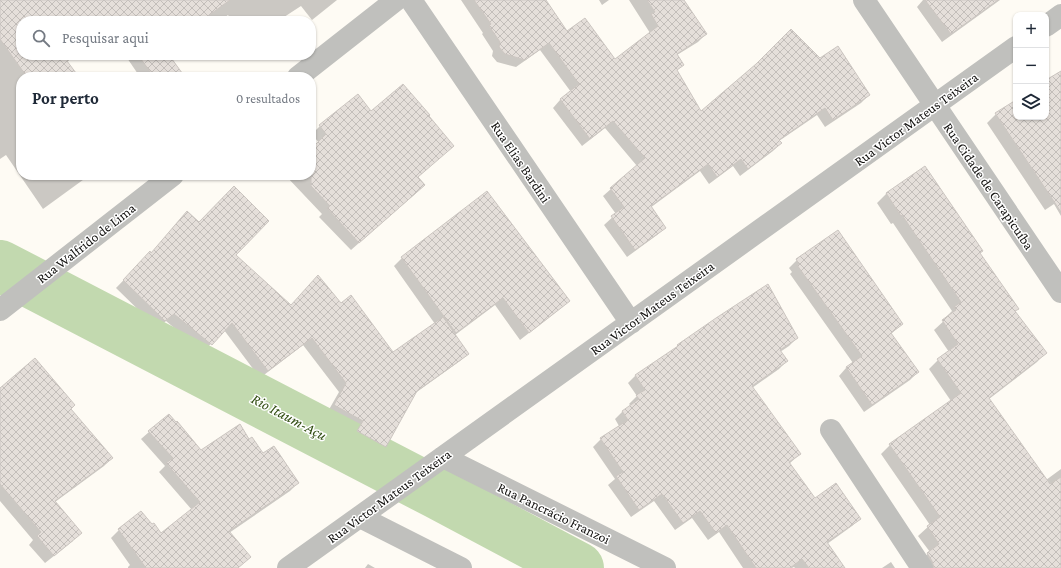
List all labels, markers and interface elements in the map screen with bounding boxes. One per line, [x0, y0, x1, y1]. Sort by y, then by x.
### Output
map controls [1013, 12, 1049, 120]
button: + [1013, 12, 1049, 48]
search box [16, 16, 316, 60]
icon: search [30, 27, 52, 49]
text: Pesquisar aqui [62, 30, 149, 46]
button: − [1013, 48, 1049, 84]
street label: Rua Victor Mateus Teixeira [851, 68, 981, 169]
button: layers [1013, 84, 1049, 120]
text: Por perto [32, 89, 99, 108]
text: 0 resultados [236, 91, 300, 106]
street label: Rua Elias Bardini [488, 118, 554, 206]
street label: Rua Cidade de Carapicuíba [941, 120, 1038, 253]
street label: Rua Walfrido de Lima [33, 199, 139, 286]
street label: Rua Victor Mateus Teixeira [587, 257, 717, 358]
water label: Rio Itaum-Açu [248, 391, 330, 445]
street label: Rua Victor Mateus Teixeira [324, 445, 454, 546]
street label: Rua Pancrácio Franzoi [495, 479, 613, 547]

